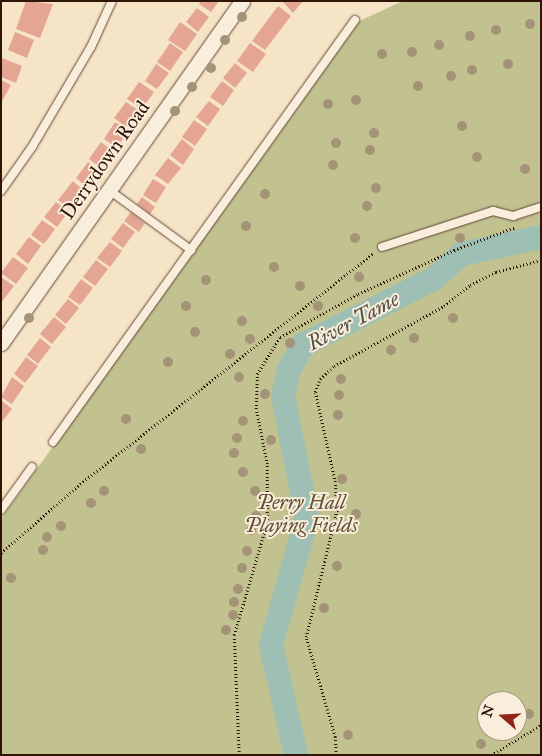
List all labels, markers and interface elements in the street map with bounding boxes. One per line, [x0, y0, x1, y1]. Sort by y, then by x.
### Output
street label: Derrydown Road [55, 96, 155, 224]
water label: River Tame [303, 286, 403, 356]
park label: Perry Hall Playing Fields [245, 491, 357, 538]
north arrow [477, 691, 527, 741]
text: N [478, 703, 498, 720]

